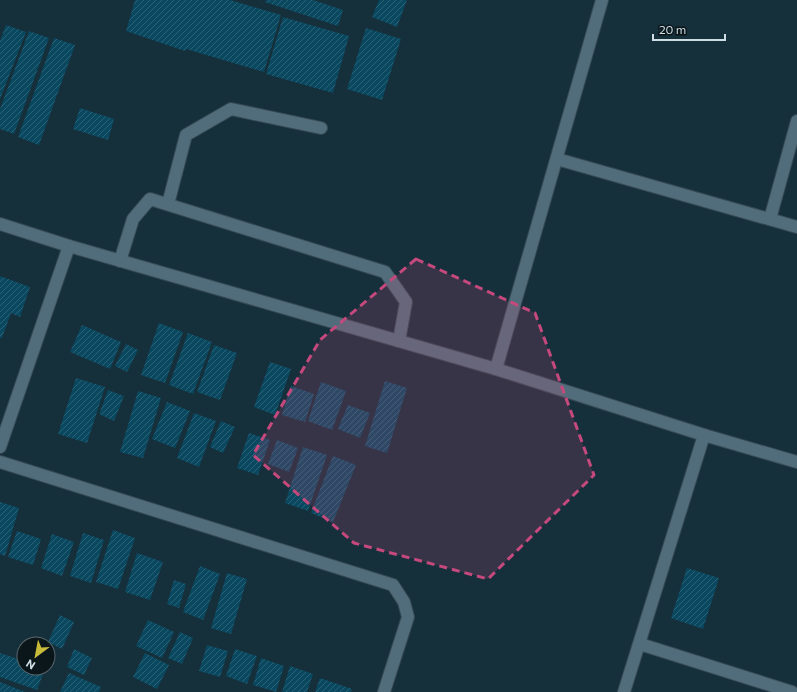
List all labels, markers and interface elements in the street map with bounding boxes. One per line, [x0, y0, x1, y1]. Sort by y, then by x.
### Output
scale bar [653, 16, 725, 42]
text: 20 m [659, 22, 686, 36]
north arrow [16, 636, 56, 676]
text: N [23, 657, 37, 673]

